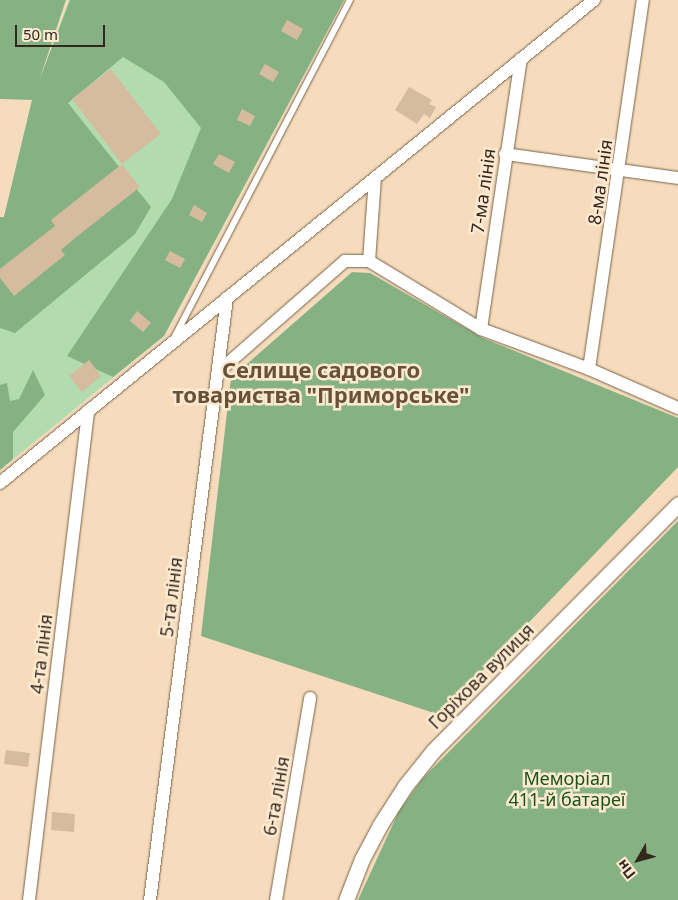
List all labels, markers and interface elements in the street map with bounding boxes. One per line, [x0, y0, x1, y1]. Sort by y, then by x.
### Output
scale bar [18, 15, 108, 47]
text: 50 m [23, 24, 58, 44]
street label: 8-ма лінія [583, 138, 617, 226]
street label: 7-ма лінія [466, 147, 500, 235]
district label: Селище садового товариства "Приморське" [172, 356, 470, 408]
street label: 5-та лінія [155, 556, 187, 638]
street label: 4-та лінія [25, 613, 57, 695]
street label: Горіхова вулиця [424, 619, 538, 733]
street label: 6-та лінія [258, 755, 294, 837]
park label: Меморіал 411-й батареї [509, 768, 625, 811]
north arrow [613, 835, 663, 885]
text: Пн [612, 856, 639, 883]

